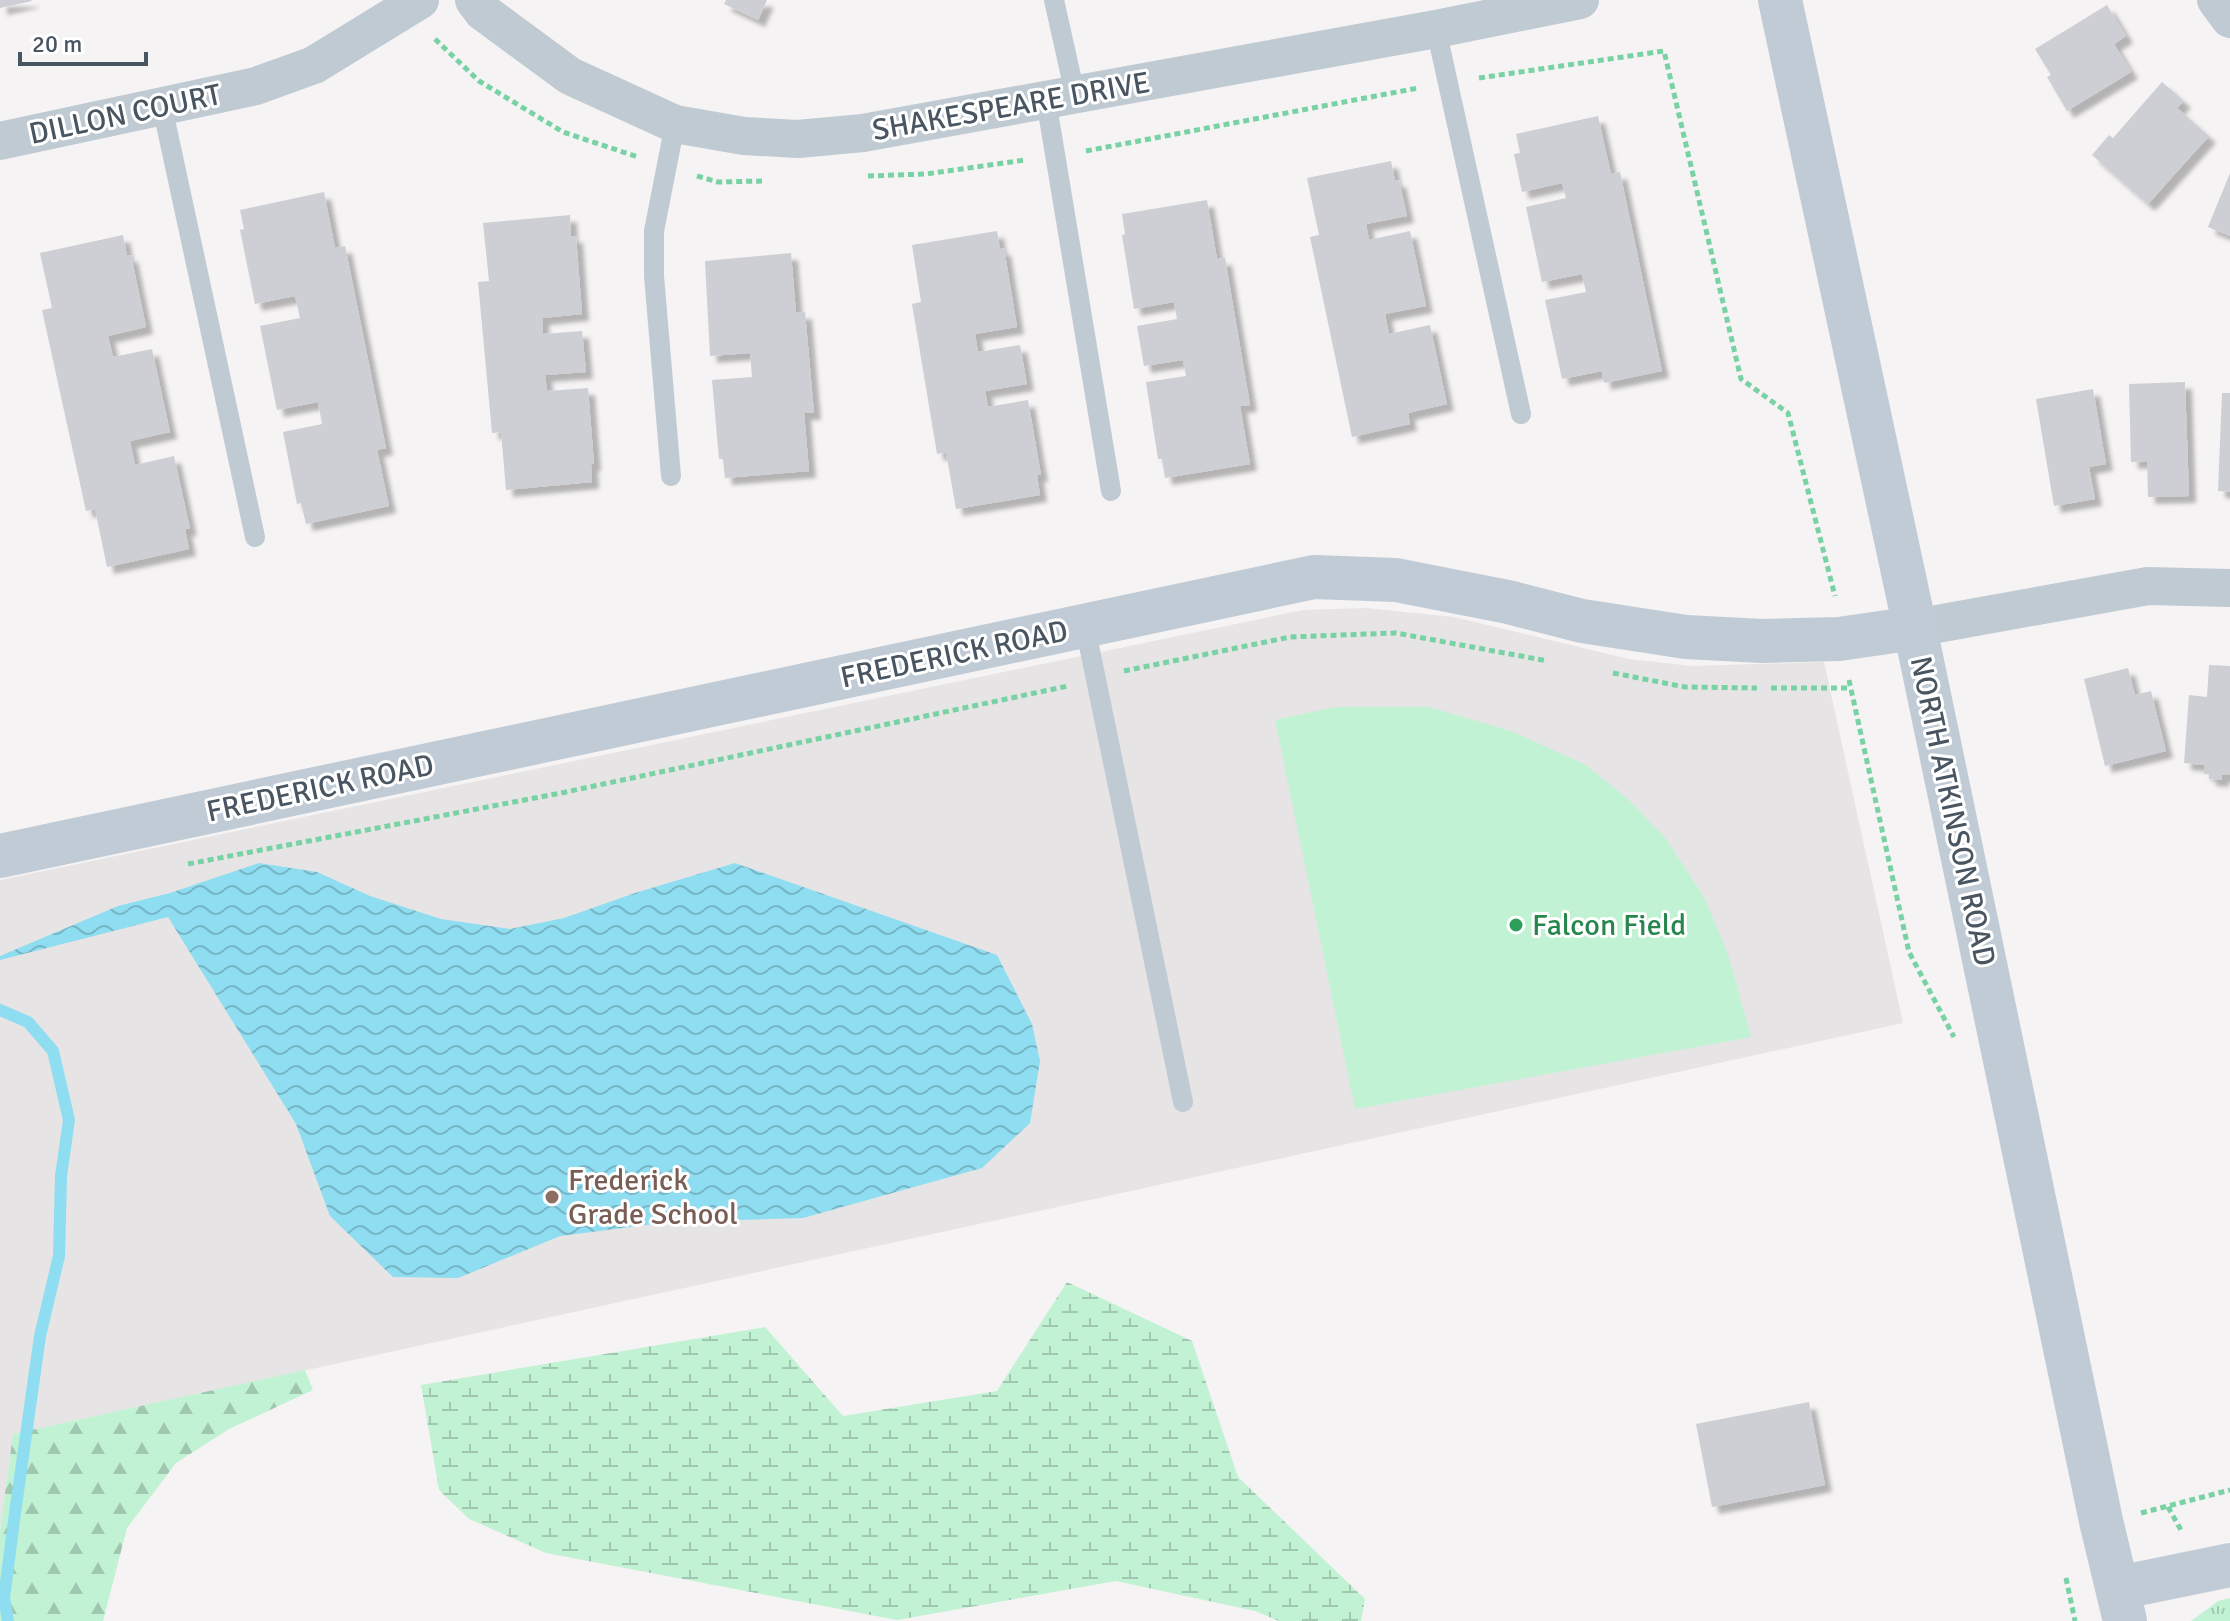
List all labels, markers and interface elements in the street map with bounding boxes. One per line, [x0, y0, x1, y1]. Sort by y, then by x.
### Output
scale bar [20, 16, 146, 66]
text: 20 m [32, 29, 82, 59]
street label: SHAKESPEARE DRIVE [869, 64, 1153, 149]
street label: DILLON COURT [26, 76, 225, 153]
street label: FREDERICK ROAD [837, 612, 1071, 697]
street label: NORTH ATKINSON ROAD [1902, 653, 2003, 969]
street label: FREDERICK ROAD [203, 746, 437, 831]
place label: Falcon Field [1532, 907, 1686, 944]
marker: Falcon Field [1507, 916, 1525, 934]
place label: Frederick Grade School [568, 1162, 738, 1233]
marker: Frederick Grade School [543, 1188, 561, 1206]

